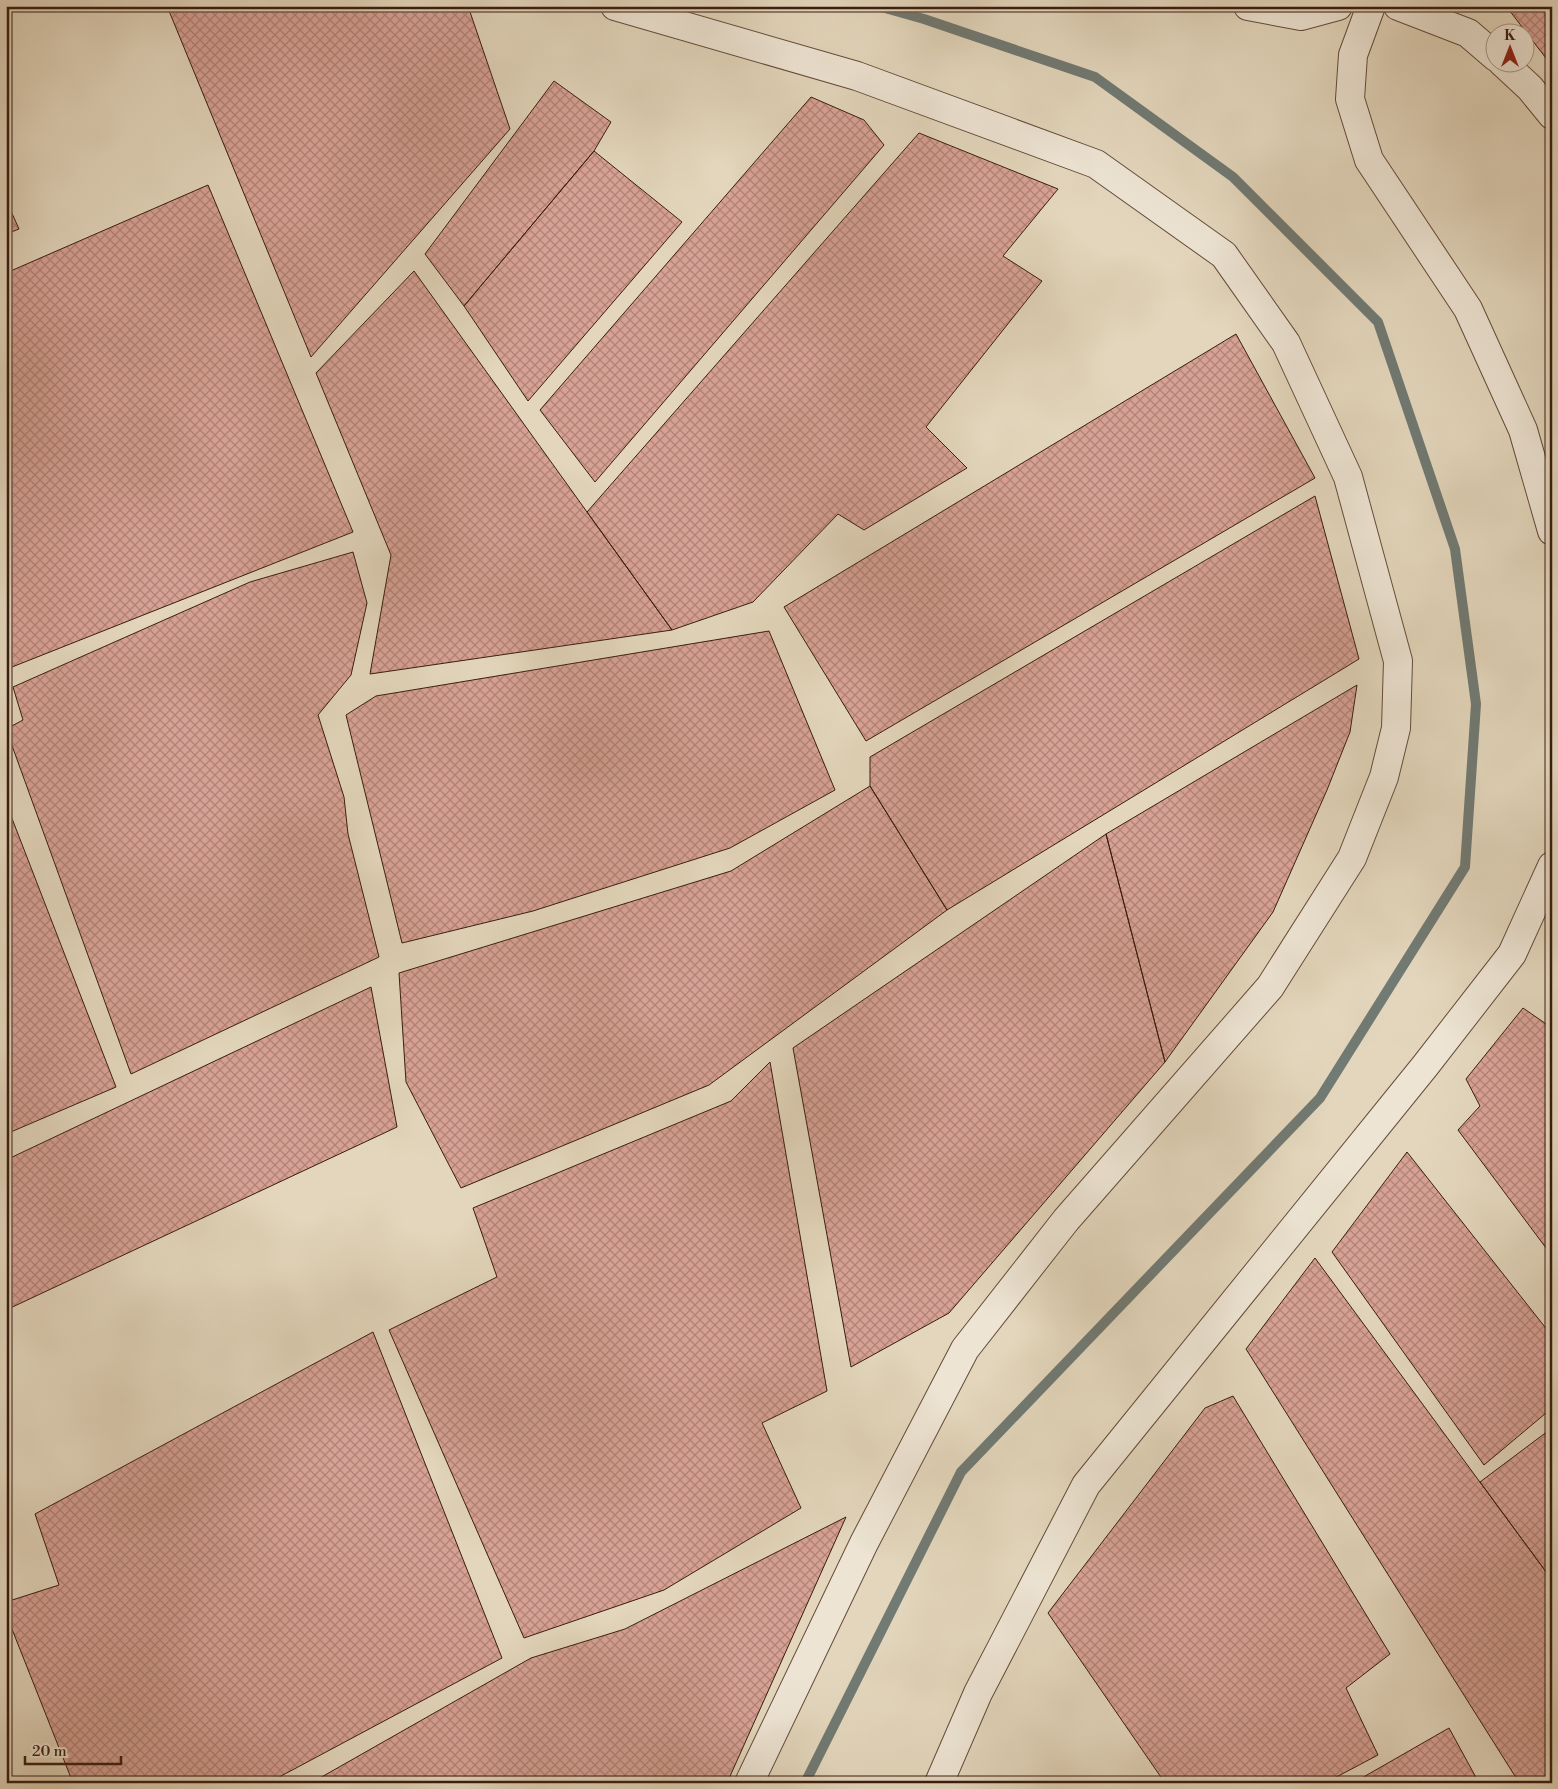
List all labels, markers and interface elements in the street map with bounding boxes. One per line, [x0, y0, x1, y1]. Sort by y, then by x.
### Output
north arrow [1486, 22, 1536, 72]
text: K [1504, 27, 1516, 45]
scale bar [25, 1734, 121, 1766]
text: 20 m [32, 1742, 67, 1761]

